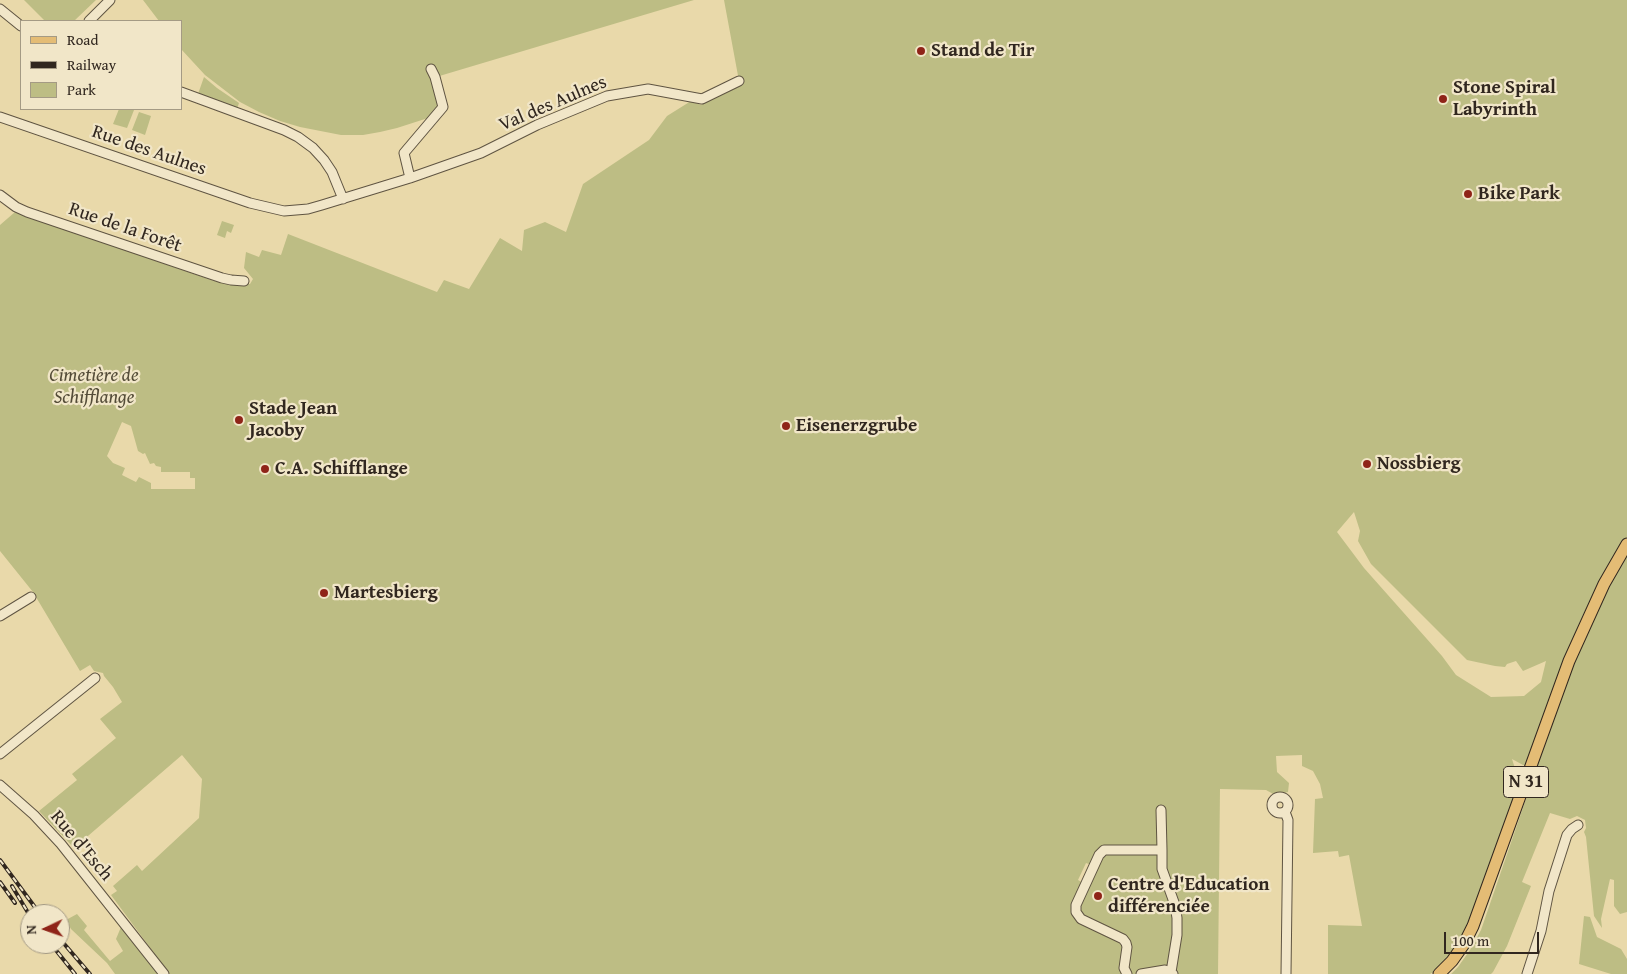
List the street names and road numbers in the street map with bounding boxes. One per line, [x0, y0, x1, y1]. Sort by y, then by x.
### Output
street label: Val des Aulnes [496, 71, 610, 137]
street label: Rue des Aulnes [89, 121, 209, 181]
street label: Rue de la Forêt [66, 198, 184, 258]
road number: N 31 [1504, 766, 1548, 798]
street label: Rue d'Esch [45, 806, 117, 886]

